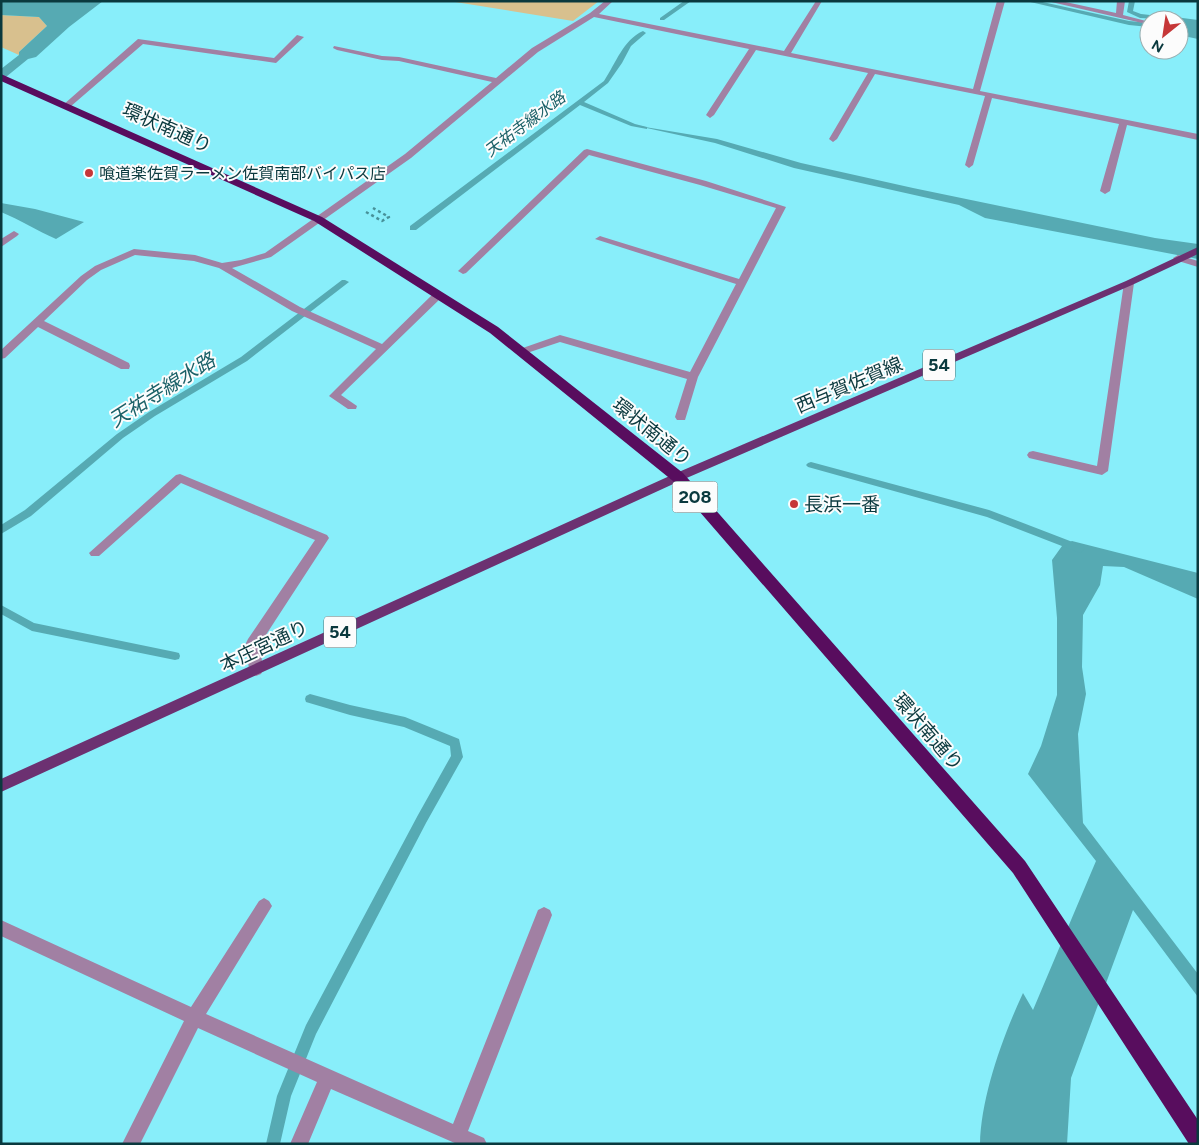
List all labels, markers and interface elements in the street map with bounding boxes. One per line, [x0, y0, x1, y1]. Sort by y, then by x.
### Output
north arrow [1139, 10, 1189, 60]
text: N [1149, 36, 1167, 56]
water label: 天祐寺線水路 [481, 86, 571, 160]
street label: 環状南通り [119, 98, 215, 158]
place label: 喰道楽佐賀ラーメン佐賀南部バイパス店 [99, 164, 386, 183]
marker: 喰道楽佐賀ラーメン佐賀南部バイパス店 [83, 167, 95, 179]
water label: 天祐寺線水路 [105, 347, 221, 432]
road number: 54 [923, 350, 955, 380]
street label: 西与賀佐賀線 [792, 352, 906, 418]
street label: 環状南通り [608, 393, 696, 471]
road number: 208 [672, 482, 718, 512]
place label: 長浜一番 [804, 493, 880, 516]
marker: 長浜一番 [788, 498, 800, 510]
street label: 本庄宮通り [216, 615, 312, 677]
road number: 54 [324, 616, 356, 648]
street label: 環状南通り [888, 689, 968, 775]

